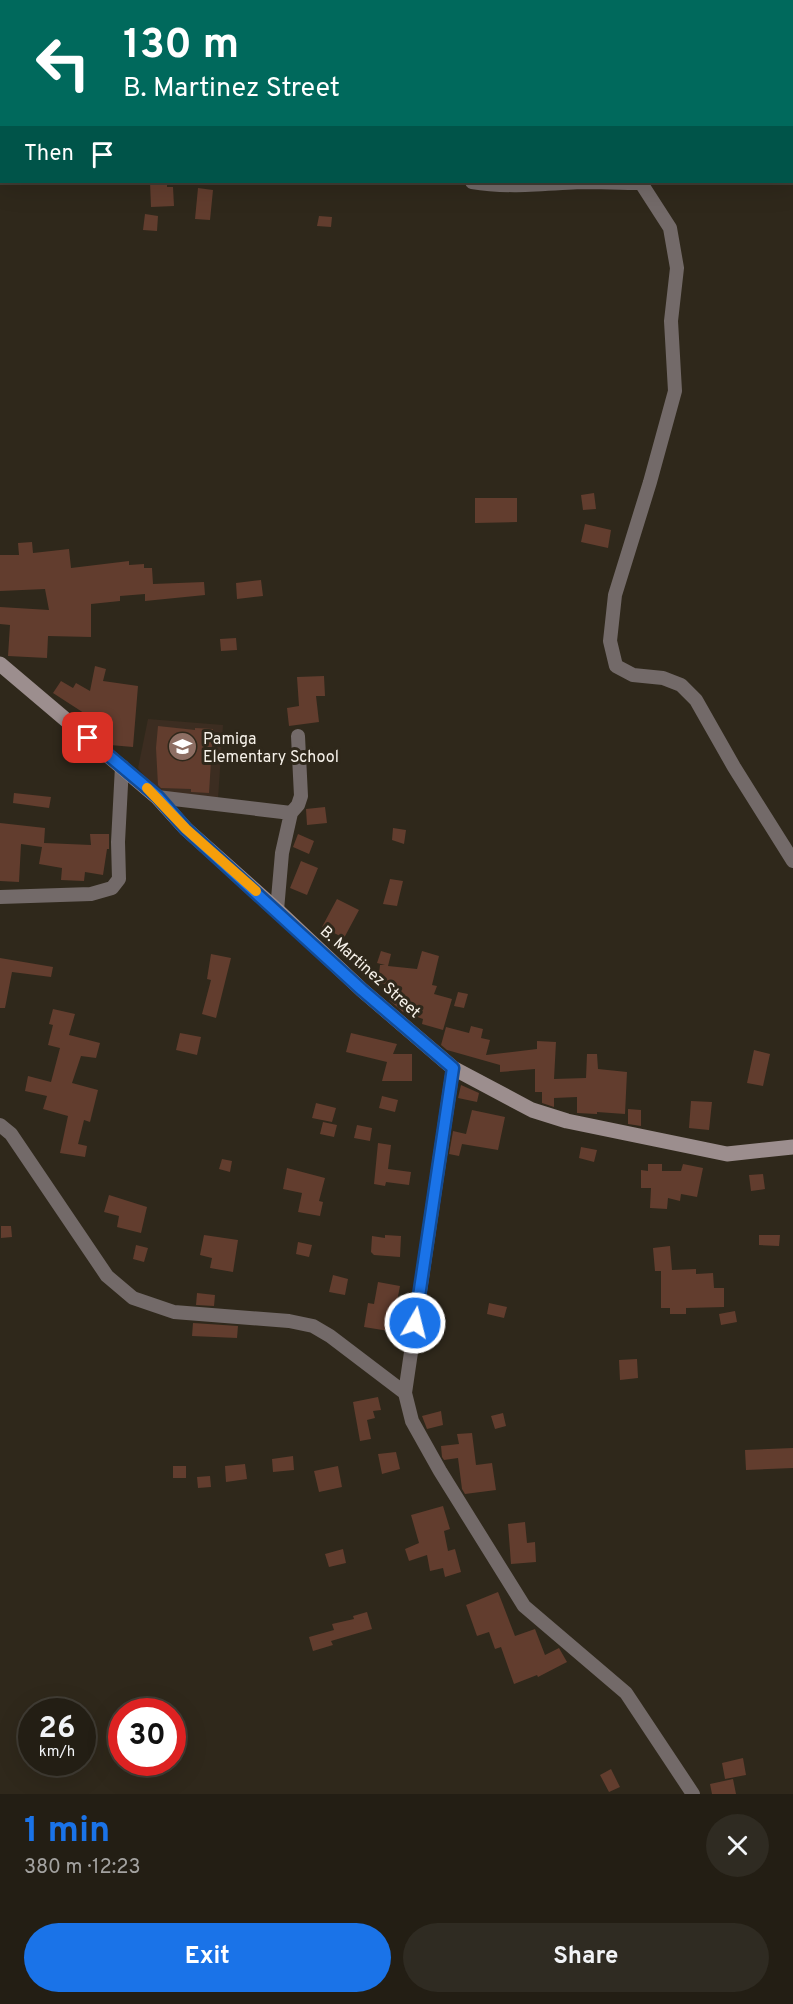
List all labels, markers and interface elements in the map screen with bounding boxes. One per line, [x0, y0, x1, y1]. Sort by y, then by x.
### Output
text: 130 m [123, 20, 239, 73]
icon: left [24, 24, 102, 102]
text: B. Martinez Street [123, 72, 340, 106]
icon: arrive [86, 138, 119, 171]
text: Then [24, 141, 74, 168]
pin [62, 712, 113, 763]
icon: arrive [71, 721, 104, 754]
place label: Pamiga Elementary School [203, 730, 339, 768]
school or university icon: Pamiga Elementary School [166, 731, 198, 763]
street label: B. Martinez Street [315, 922, 424, 1023]
position arrow [383, 1291, 447, 1355]
speed limit sign: 30 [108, 1698, 186, 1776]
text: 26 [39, 1711, 75, 1748]
text: km/h [39, 1743, 75, 1762]
text: 1 min [24, 1809, 110, 1855]
button: close [706, 1814, 769, 1877]
text: 380 m · 12:23 [24, 1855, 140, 1881]
button: Exit [24, 1923, 391, 1992]
button: Share [403, 1923, 769, 1992]

